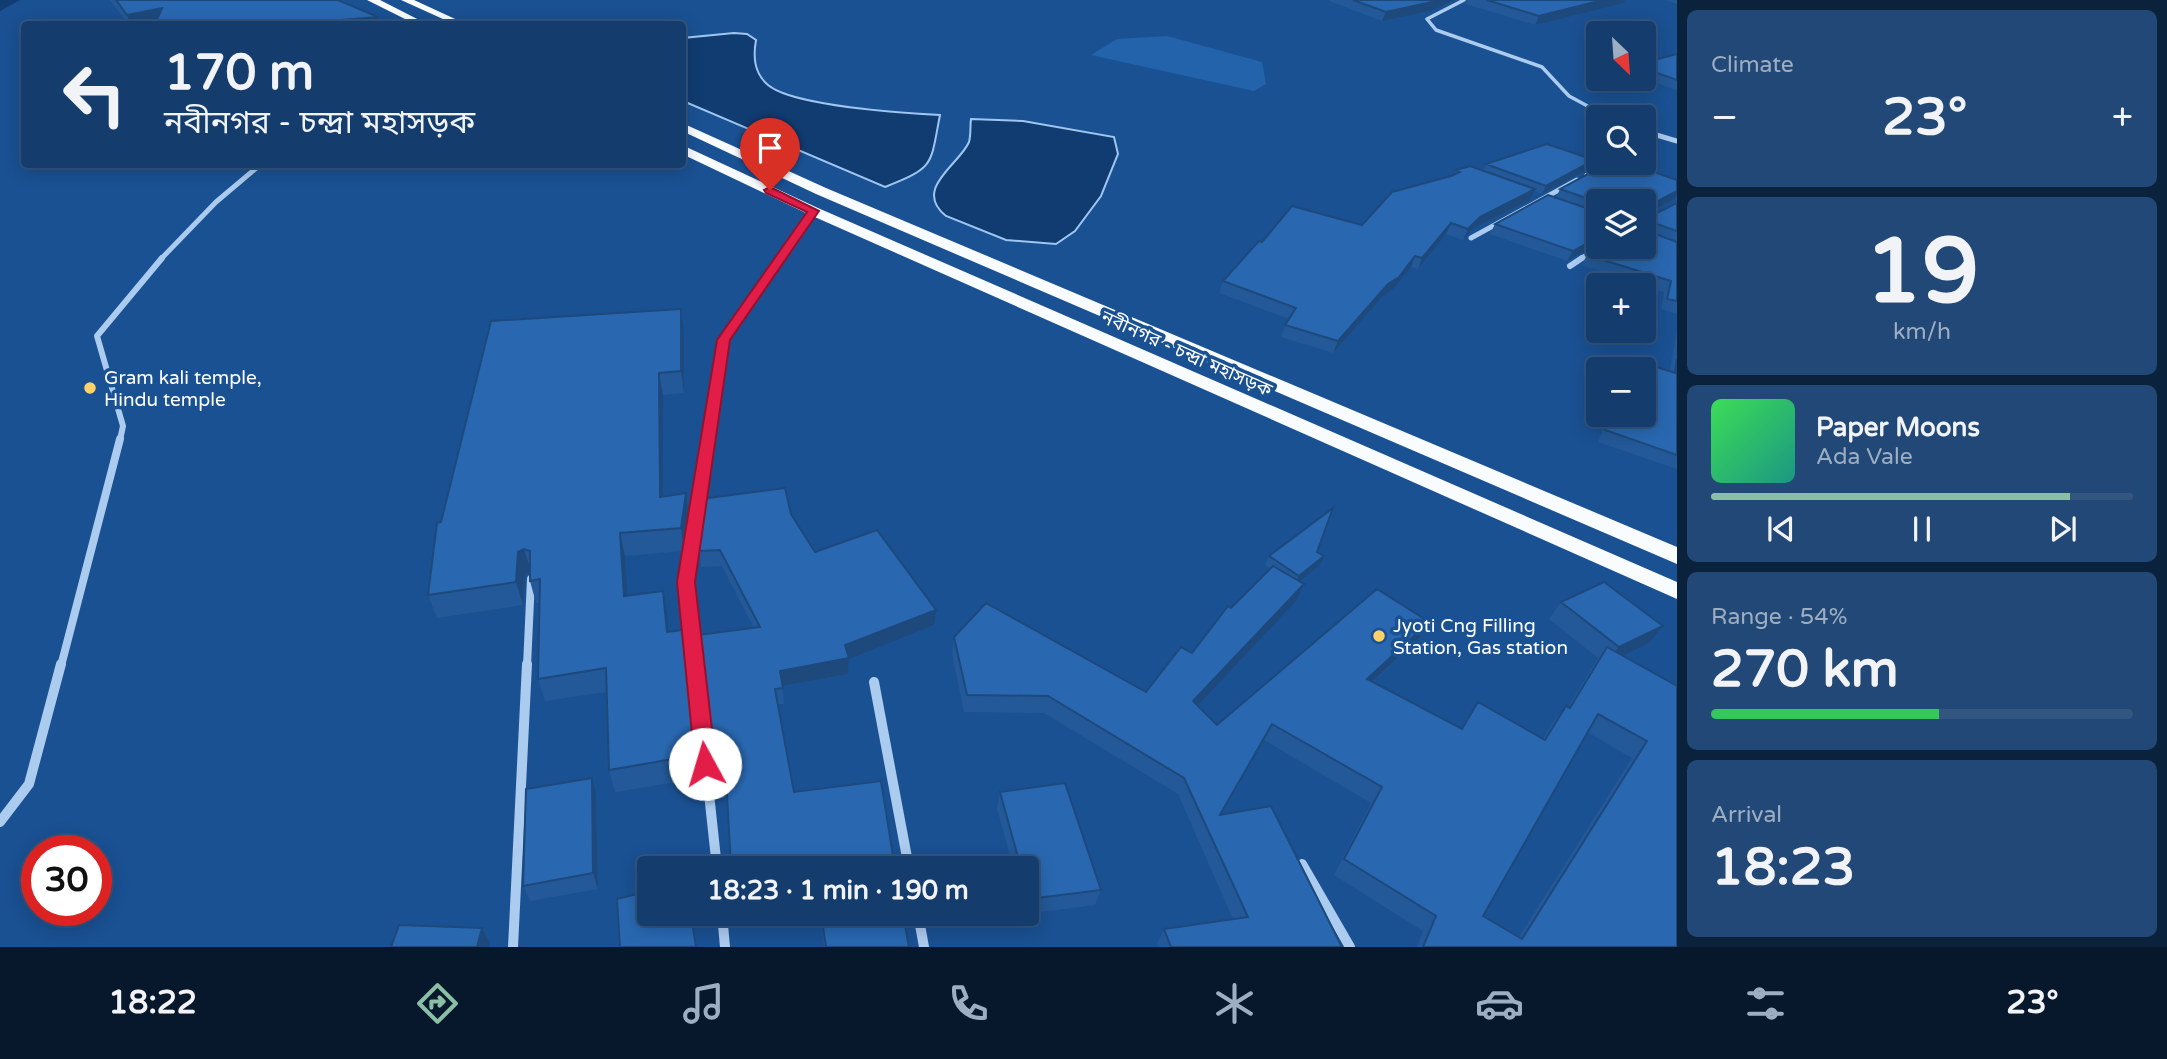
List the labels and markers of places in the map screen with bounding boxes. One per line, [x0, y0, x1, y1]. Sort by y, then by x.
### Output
pin [740, 118, 800, 190]
place label: Gram kali temple, Hindu temple [104, 367, 262, 411]
marker: Gram kali temple, Hindu temple [82, 380, 98, 396]
place label: Jyoti Cng Filling Station, Gas station [1393, 615, 1568, 659]
marker: Jyoti Cng Filling Station, Gas station [1371, 628, 1387, 644]

